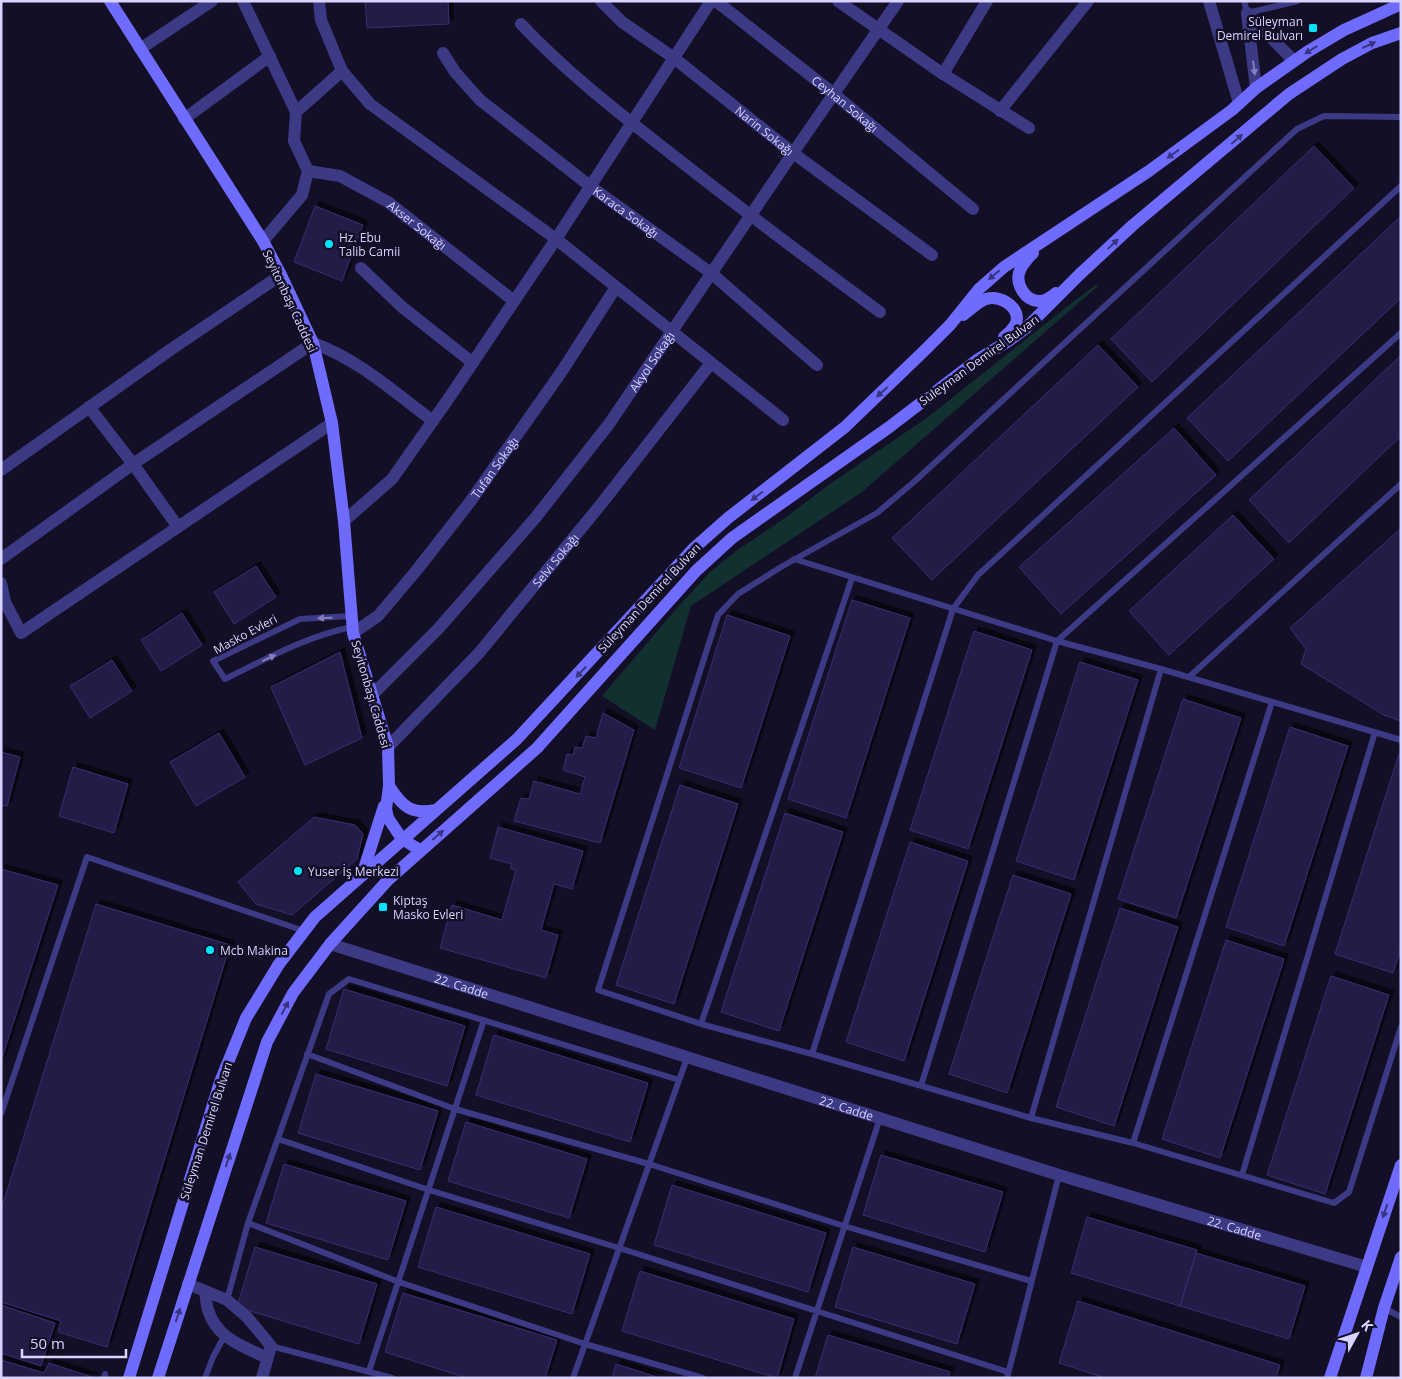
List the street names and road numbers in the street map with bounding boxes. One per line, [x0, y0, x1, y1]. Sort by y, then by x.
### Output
street label: Ceyhan Sokağı [808, 71, 882, 136]
street label: Narin Sokağı [732, 102, 798, 159]
street label: Karaca Sokağı [590, 182, 662, 241]
street label: Akser Sokağı [384, 196, 450, 253]
street label: Seyitonbaşı Caddesi [259, 247, 321, 355]
street label: Süleyman Demirel Bulvarı [916, 311, 1042, 409]
street label: Akyol Sokağı [625, 328, 678, 395]
street label: Tufan Sokağı [467, 433, 522, 502]
street label: Selvi Sokağı [528, 530, 582, 591]
street label: Süleyman Demirel Bulvarı [594, 540, 704, 656]
street label: Masko Evleri [210, 610, 280, 658]
street label: Seyitonbaşı Caddesi [347, 638, 395, 750]
street label: 22. Cadde [432, 969, 491, 1002]
street label: Süleyman Demirel Bulvarı [176, 1060, 236, 1202]
street label: 22. Cadde [818, 1091, 876, 1124]
street label: 22. Cadde [1205, 1211, 1264, 1244]

